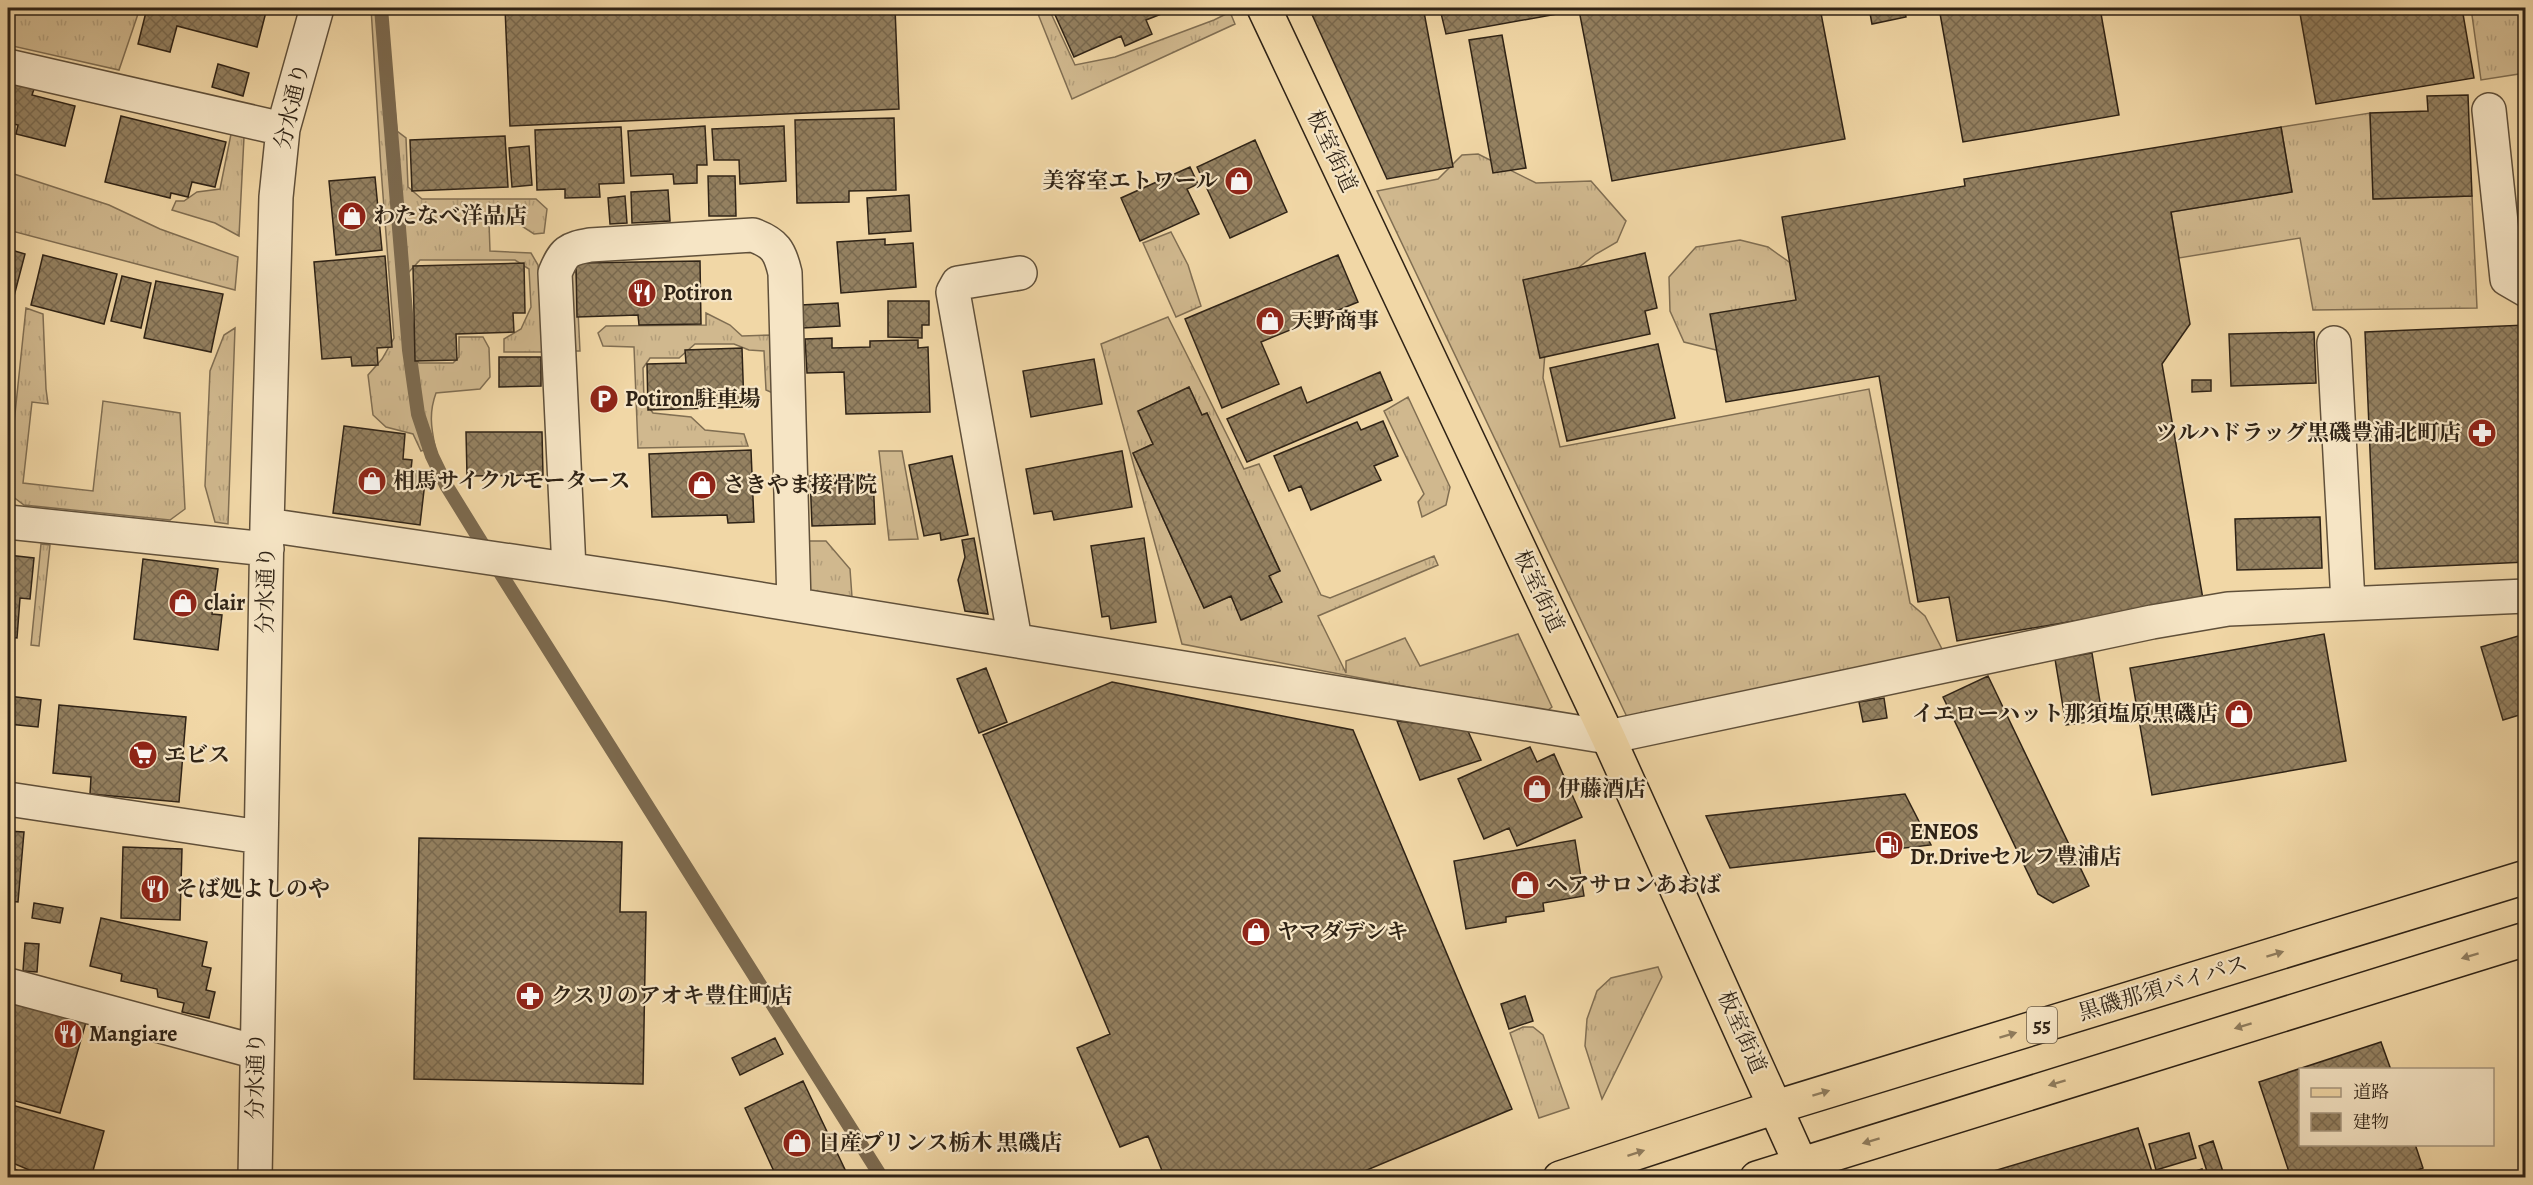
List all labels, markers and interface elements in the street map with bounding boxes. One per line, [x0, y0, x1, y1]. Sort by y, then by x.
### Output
street label: 分水通り [267, 60, 317, 152]
street label: 板室街道 [1300, 105, 1364, 197]
shop icon: 美容室エトワール [1223, 165, 1255, 197]
place label: 美容室エトワール [1042, 166, 1218, 196]
shop icon: わたなべ洋品店 [336, 200, 368, 232]
place label: わたなべ洋品店 [373, 201, 527, 231]
restaurant icon: Potiron [626, 277, 658, 309]
place label: Potiron [663, 278, 733, 308]
shop icon: 天野商事 [1254, 305, 1286, 337]
place label: 天野商事 [1291, 306, 1379, 336]
parking icon: Potiron駐車場 [588, 383, 620, 415]
place label: Potiron駐車場 [625, 384, 761, 414]
pharmacy icon: ツルハドラッグ黒磯豊浦北町店 [2466, 417, 2498, 449]
place label: ツルハドラッグ黒磯豊浦北町店 [2155, 418, 2461, 448]
shop icon: 相馬サイクルモータース [356, 465, 388, 497]
place label: 相馬サイクルモータース [393, 466, 630, 496]
shop icon: さきやま接骨院 [686, 469, 718, 501]
place label: さきやま接骨院 [723, 470, 877, 500]
street label: 板室街道 [1507, 545, 1571, 637]
street label: 分水通り [250, 546, 282, 634]
shop icon: clair [167, 587, 199, 619]
place label: clair [204, 588, 245, 618]
shop icon: イエローハット那須塩原黒磯店 [2223, 698, 2255, 730]
place label: イエローハット那須塩原黒磯店 [1912, 699, 2218, 729]
supermarket icon: エビス [127, 739, 159, 771]
place label: エビス [164, 740, 230, 770]
shop icon: 伊藤酒店 [1521, 773, 1553, 805]
place label: 伊藤酒店 [1558, 774, 1646, 804]
place label: ENEOS Dr.Driveセルフ豊浦店 [1910, 817, 2122, 872]
fuel station icon: ENEOS Dr.Driveセルフ豊浦店 [1873, 829, 1905, 861]
shop icon: ヘアサロンあおば [1509, 869, 1541, 901]
place label: ヘアサロンあおば [1546, 870, 1721, 900]
restaurant icon: そば処よしのや [139, 873, 171, 905]
place label: そば処よしのや [176, 874, 330, 904]
shop icon: ヤマダデンキ [1240, 916, 1272, 948]
place label: ヤマダデンキ [1277, 917, 1409, 947]
street label: 黒磯那須バイパス [2075, 948, 2251, 1028]
one-way arrow [2266, 949, 2284, 958]
one-way arrow [2461, 952, 2479, 961]
pharmacy icon: クスリのアオキ豊住町店 [514, 980, 546, 1012]
place label: クスリのアオキ豊住町店 [551, 981, 793, 1011]
street label: 板室街道 [1710, 986, 1774, 1078]
road number: 55 [2027, 1007, 2057, 1043]
restaurant icon: Mangiare [52, 1018, 84, 1050]
place label: Mangiare [89, 1019, 178, 1049]
one-way arrow [2234, 1022, 2252, 1031]
one-way arrow [1999, 1030, 2017, 1040]
street label: 分水通り [240, 1032, 272, 1120]
legend [2299, 1068, 2494, 1146]
one-way arrow [2048, 1079, 2066, 1088]
text: 道路 [2353, 1080, 2389, 1104]
one-way arrow [1812, 1087, 1830, 1097]
text: 建物 [2353, 1110, 2389, 1134]
shop icon: 日産プリンス栃木 黒磯店 [781, 1127, 813, 1159]
place label: 日産プリンス栃木 黒磯店 [818, 1128, 1062, 1158]
one-way arrow [1862, 1137, 1880, 1146]
one-way arrow [1627, 1147, 1645, 1157]

